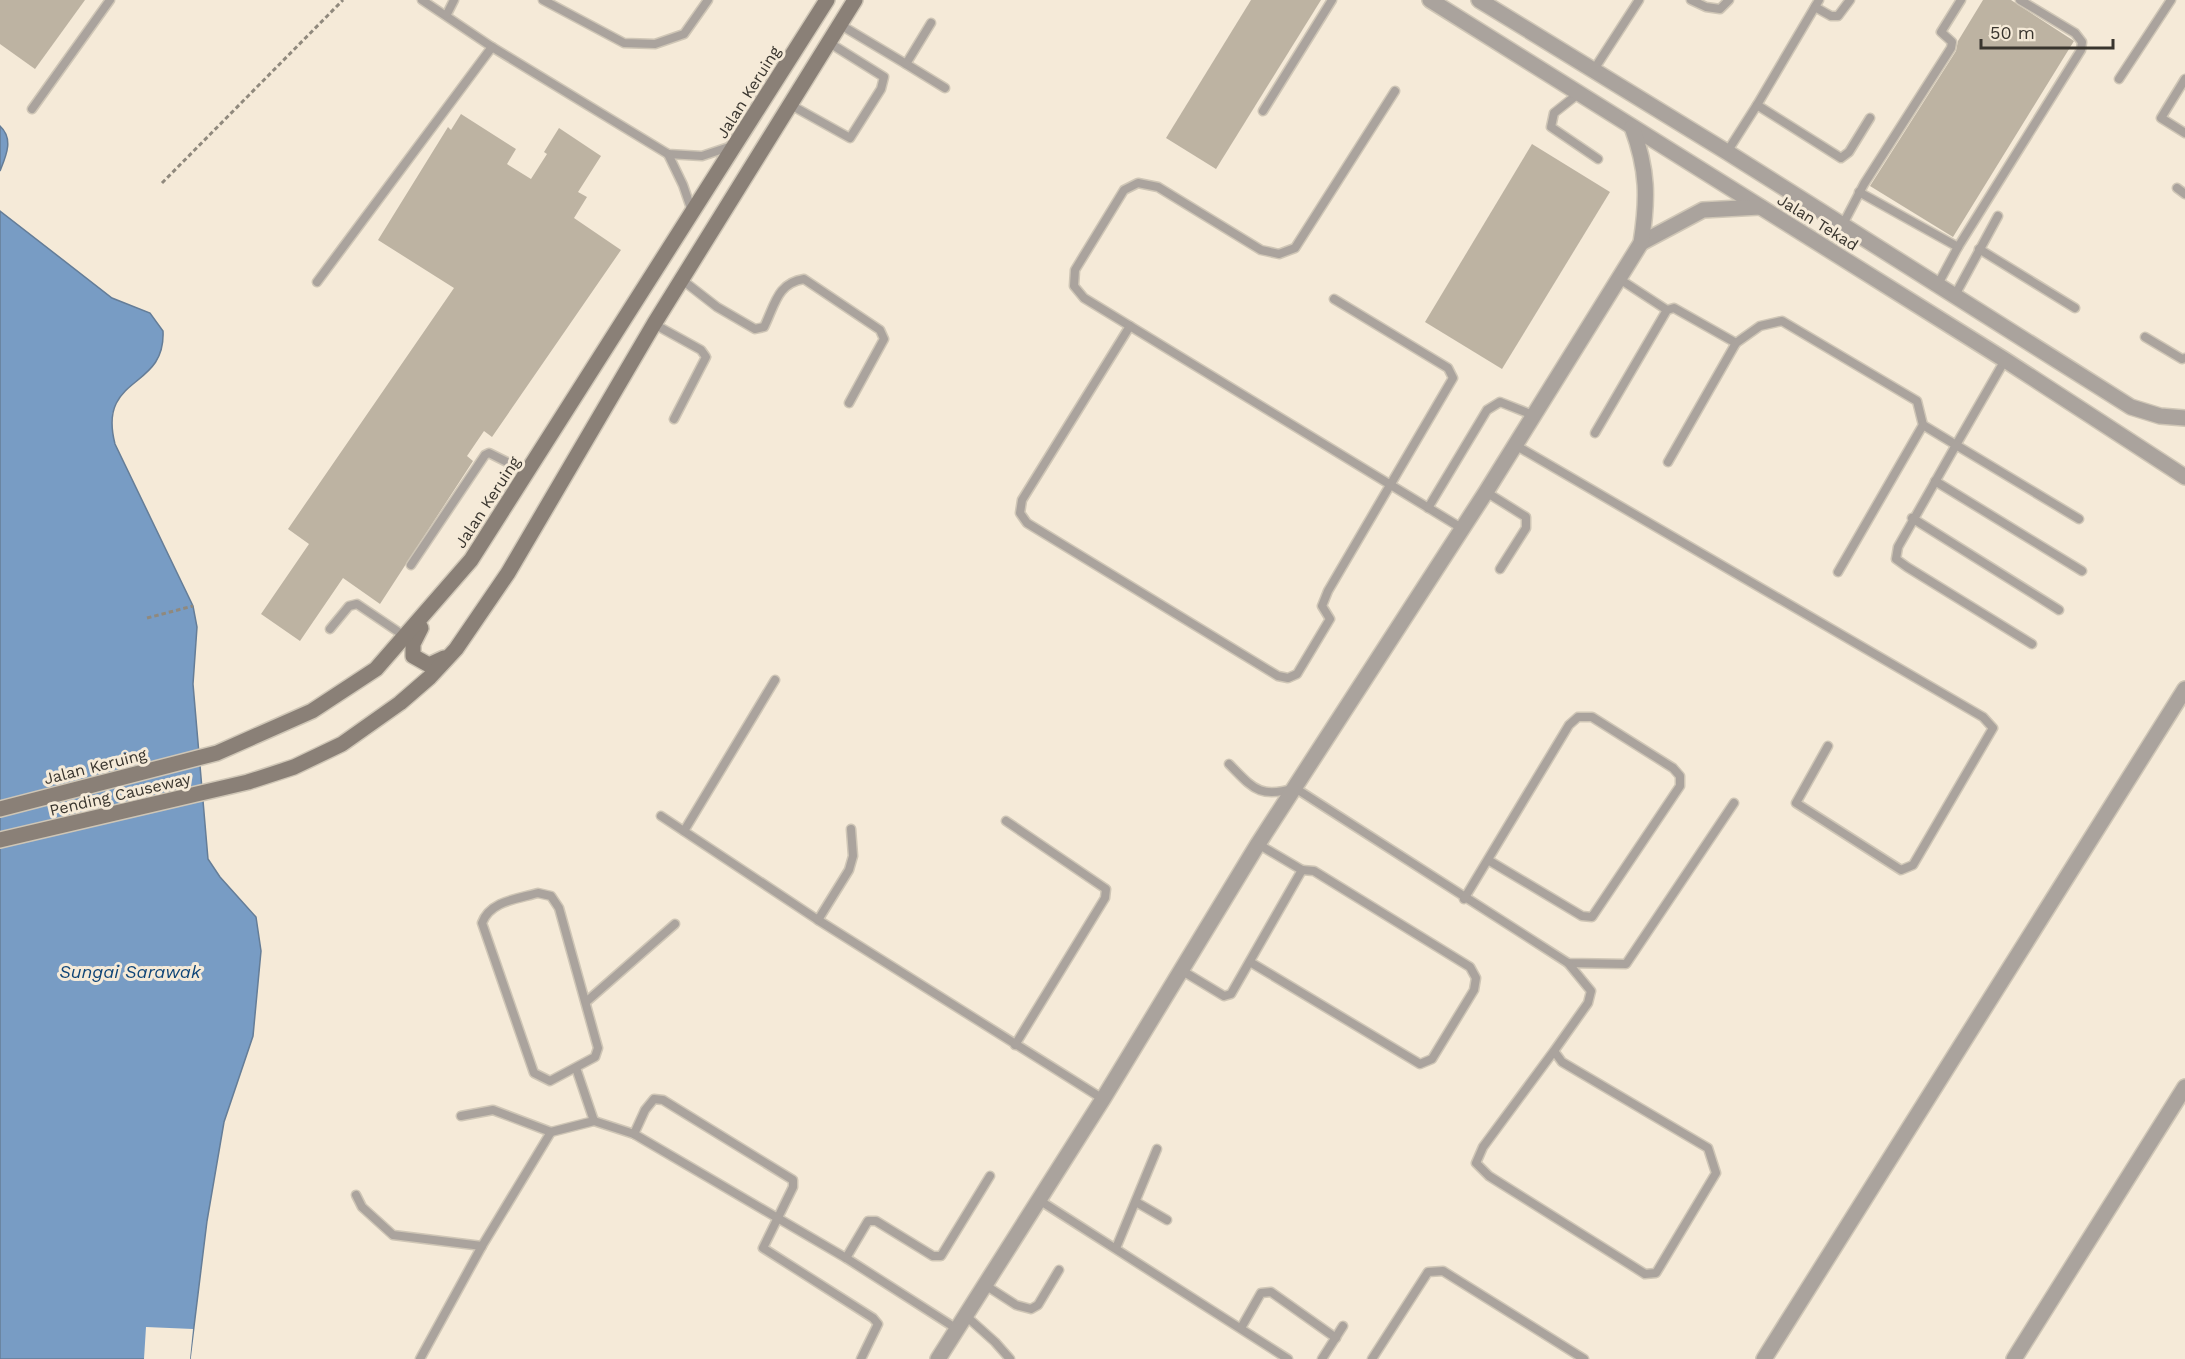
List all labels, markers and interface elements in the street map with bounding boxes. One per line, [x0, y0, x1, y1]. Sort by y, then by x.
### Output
scale bar [1981, 12, 2113, 50]
text: 50 m [1990, 22, 2035, 43]
street label: Jalan Keruing [712, 42, 785, 142]
street label: Jalan Tekad [1774, 190, 1862, 255]
street label: Jalan Keruing [451, 453, 524, 552]
street label: Jalan Keruing [42, 744, 149, 788]
street label: Pending Causeway [48, 769, 193, 820]
water label: Sungai Sarawak [59, 961, 202, 982]

